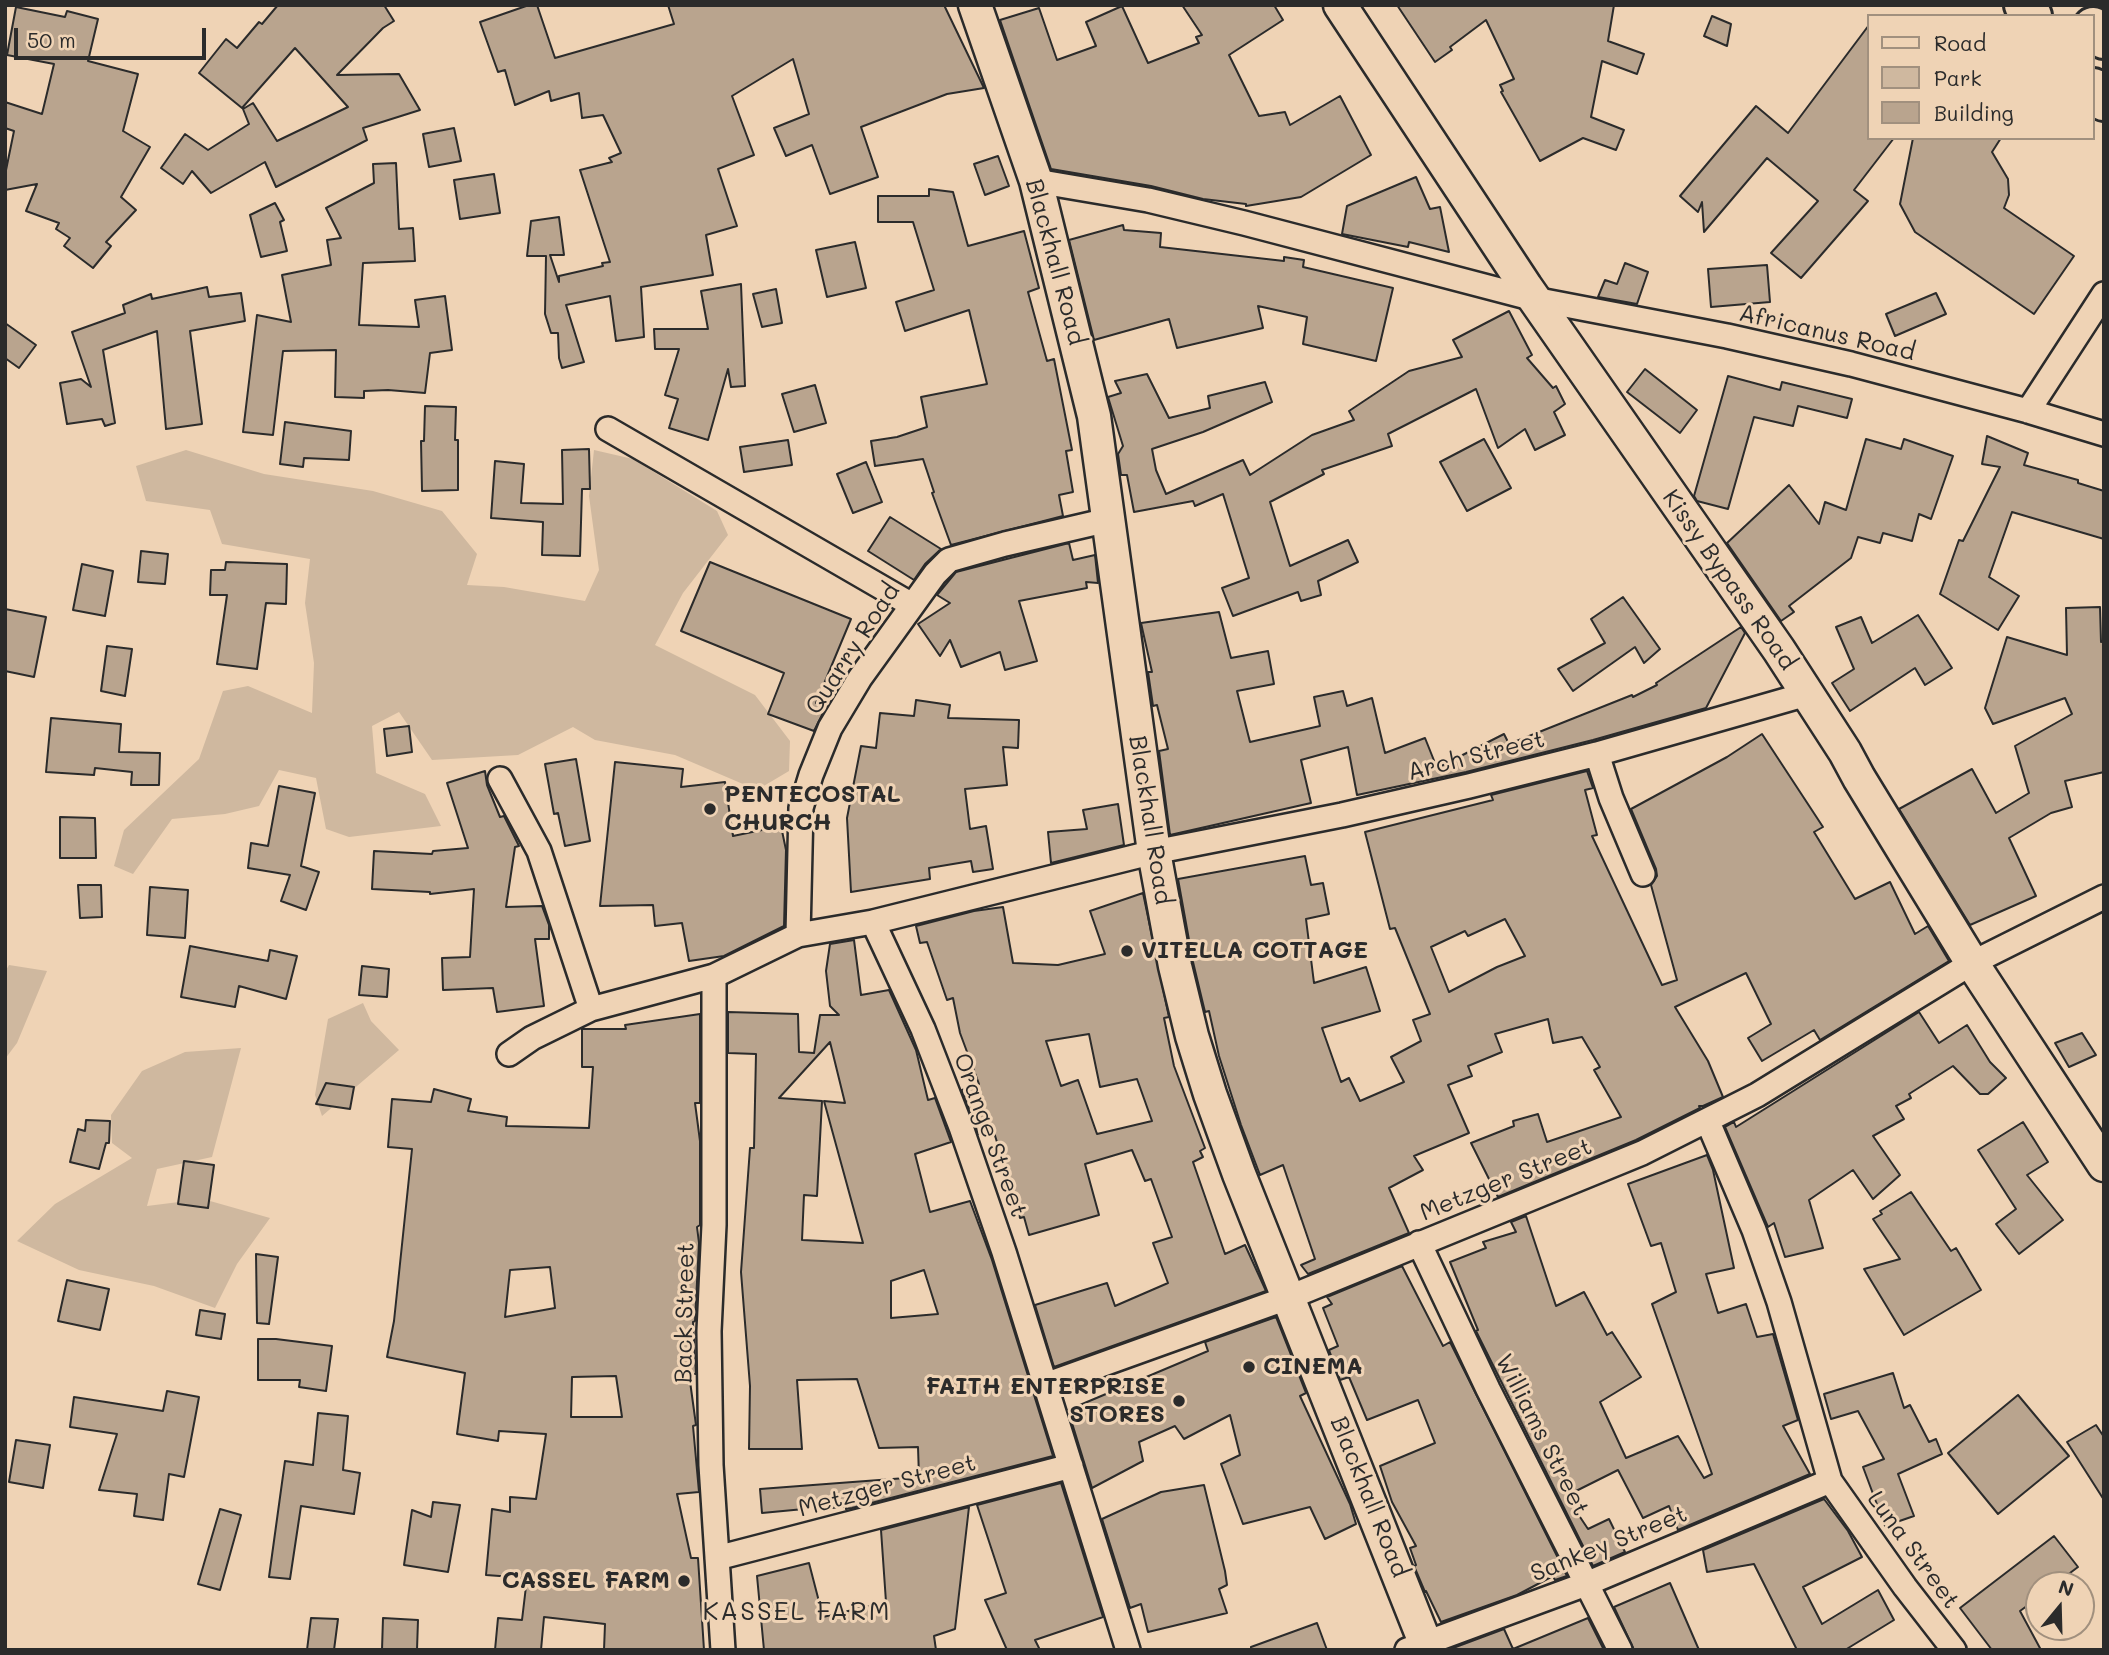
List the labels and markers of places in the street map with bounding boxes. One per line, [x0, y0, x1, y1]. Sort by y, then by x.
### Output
place label: PENTECOSTAL CHURCH [724, 781, 901, 837]
marker: PENTECOSTAL CHURCH [702, 801, 718, 817]
place label: VITELLA COTTAGE [1141, 937, 1368, 965]
marker: VITELLA COTTAGE [1119, 943, 1135, 959]
place label: CINEMA [1263, 1353, 1363, 1381]
marker: CINEMA [1241, 1359, 1257, 1375]
place label: FAITH ENTERPRISE STORES [926, 1373, 1165, 1429]
marker: FAITH ENTERPRISE STORES [1171, 1393, 1187, 1409]
place label: CASSEL FARM [502, 1567, 670, 1595]
marker: CASSEL FARM [676, 1573, 692, 1589]

